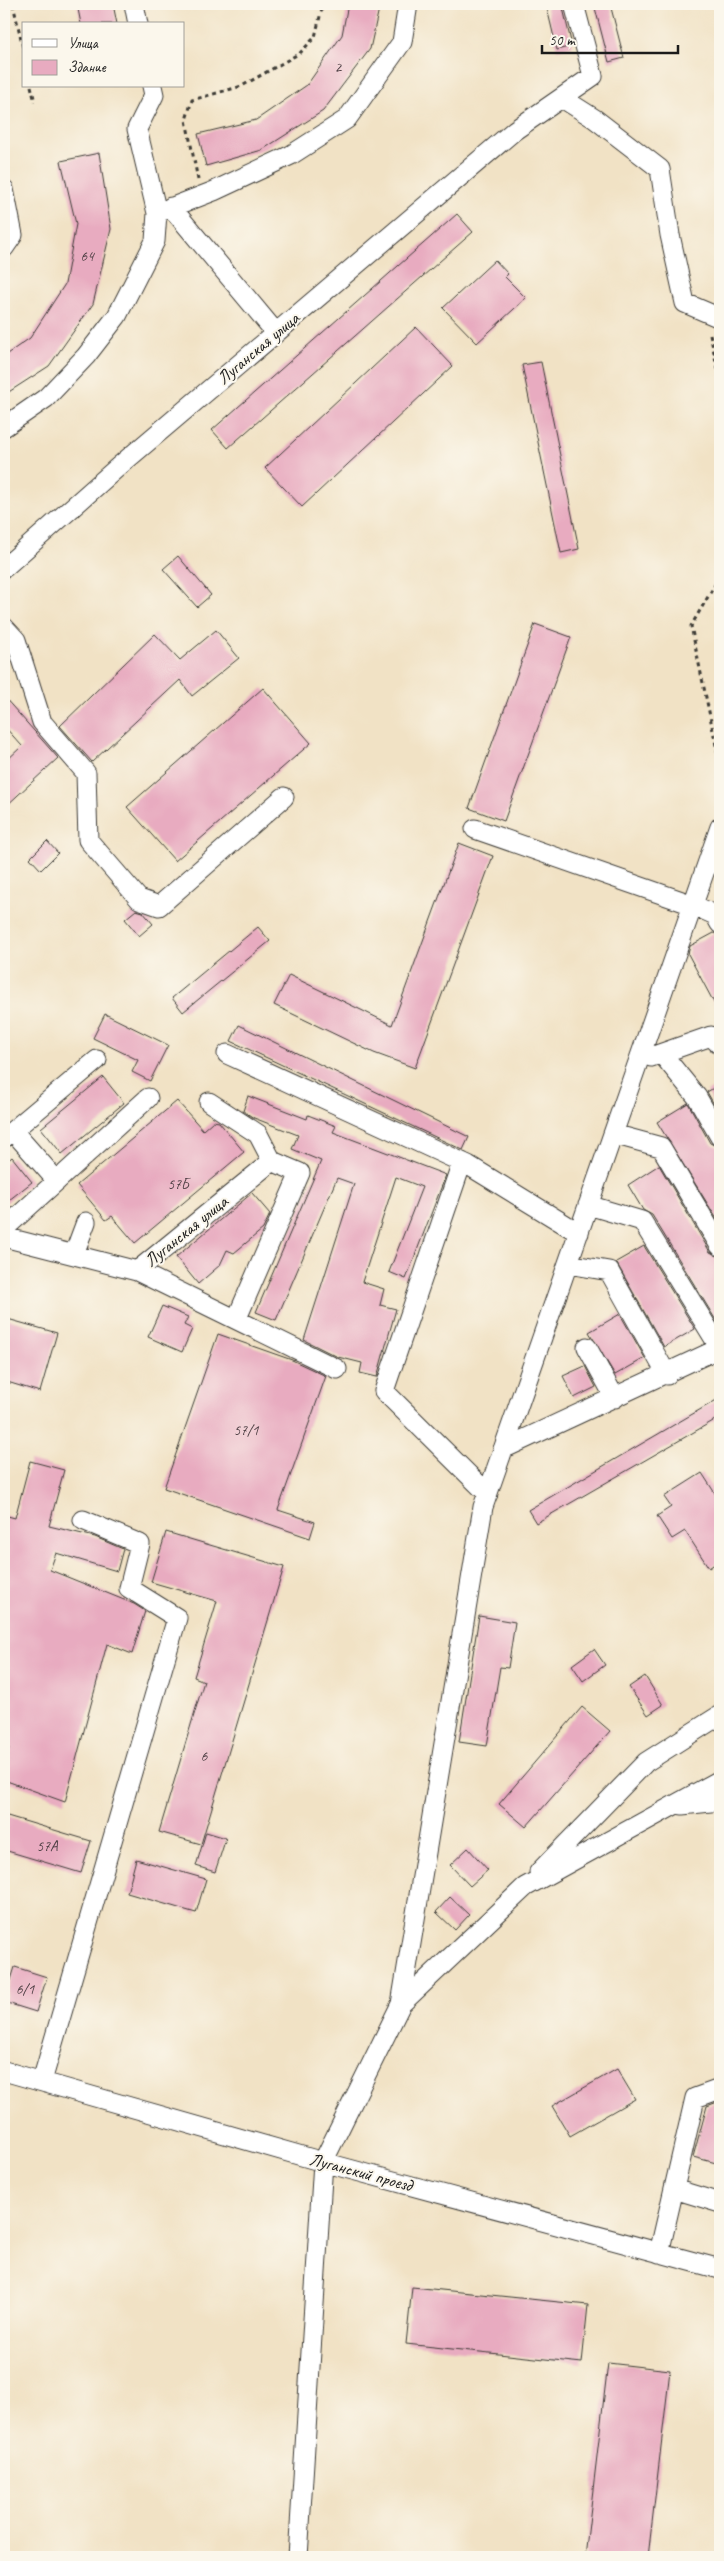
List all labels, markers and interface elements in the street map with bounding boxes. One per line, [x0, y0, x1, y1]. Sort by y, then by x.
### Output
legend [22, 22, 185, 88]
scale bar [542, 22, 678, 54]
text: 50 m [549, 31, 576, 50]
text: Улица [68, 34, 99, 53]
text: Здание [68, 58, 107, 77]
house number: 2 [335, 58, 343, 77]
house number: 64 [80, 247, 95, 266]
street label: Луганская улица [212, 306, 305, 389]
house number: 57Б [167, 1175, 191, 1194]
street label: Луганская улица [140, 1190, 233, 1271]
house number: 57/1 [233, 1421, 260, 1440]
house number: 6 [201, 1747, 209, 1766]
house number: 57А [36, 1837, 59, 1856]
house number: 6/1 [16, 1980, 35, 1999]
street label: Луганский проезд [307, 2148, 416, 2197]

